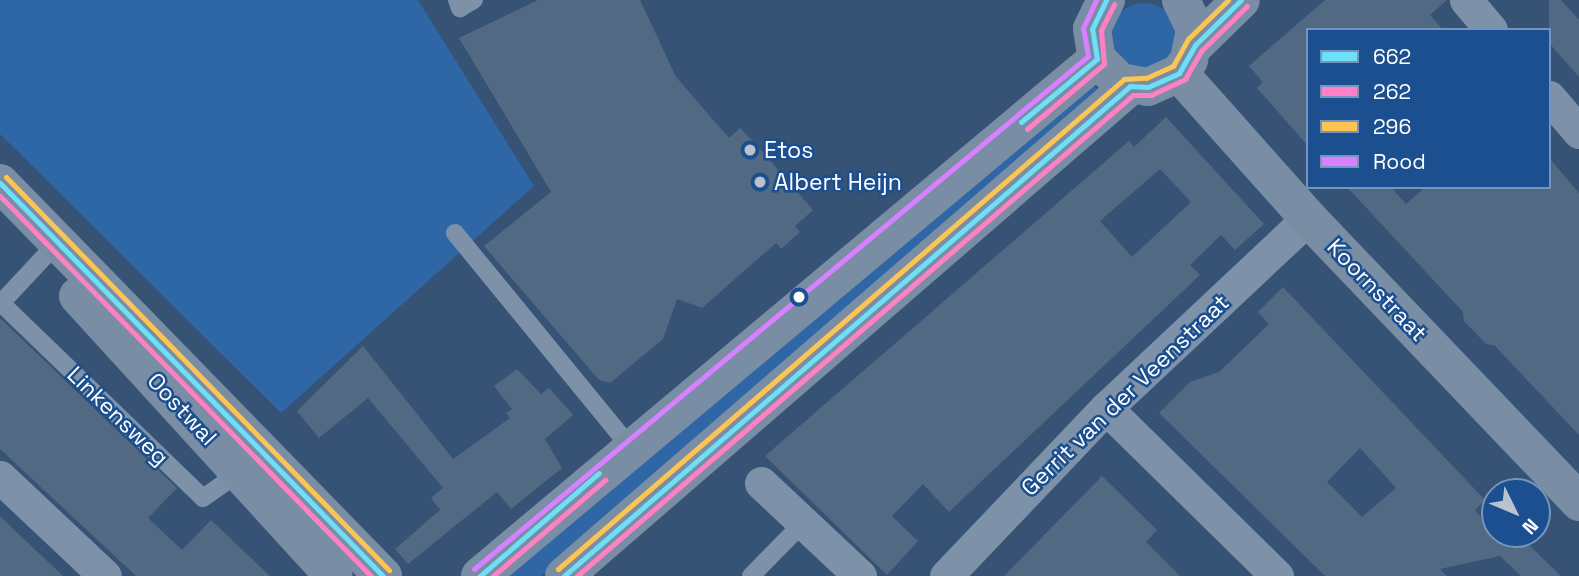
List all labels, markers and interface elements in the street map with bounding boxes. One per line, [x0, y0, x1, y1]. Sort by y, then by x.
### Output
legend [1306, 28, 1551, 189]
text: 662 [1373, 43, 1411, 70]
text: 262 [1373, 78, 1411, 105]
text: 296 [1373, 113, 1411, 140]
place label: Etos [764, 136, 813, 164]
marker: Etos [742, 142, 758, 158]
text: Rood [1373, 148, 1426, 175]
place label: Albert Heijn [774, 168, 902, 196]
marker: Albert Heijn [752, 174, 768, 190]
street label: Koornstraat [1321, 233, 1433, 347]
street label: Gerrit van der Veenstraat [1015, 288, 1235, 502]
unlabelled marker [792, 290, 806, 304]
street label: Linkensweg [62, 361, 174, 471]
street label: Oostwal [142, 367, 222, 451]
north arrow [1481, 478, 1551, 548]
text: N [1517, 513, 1544, 539]

